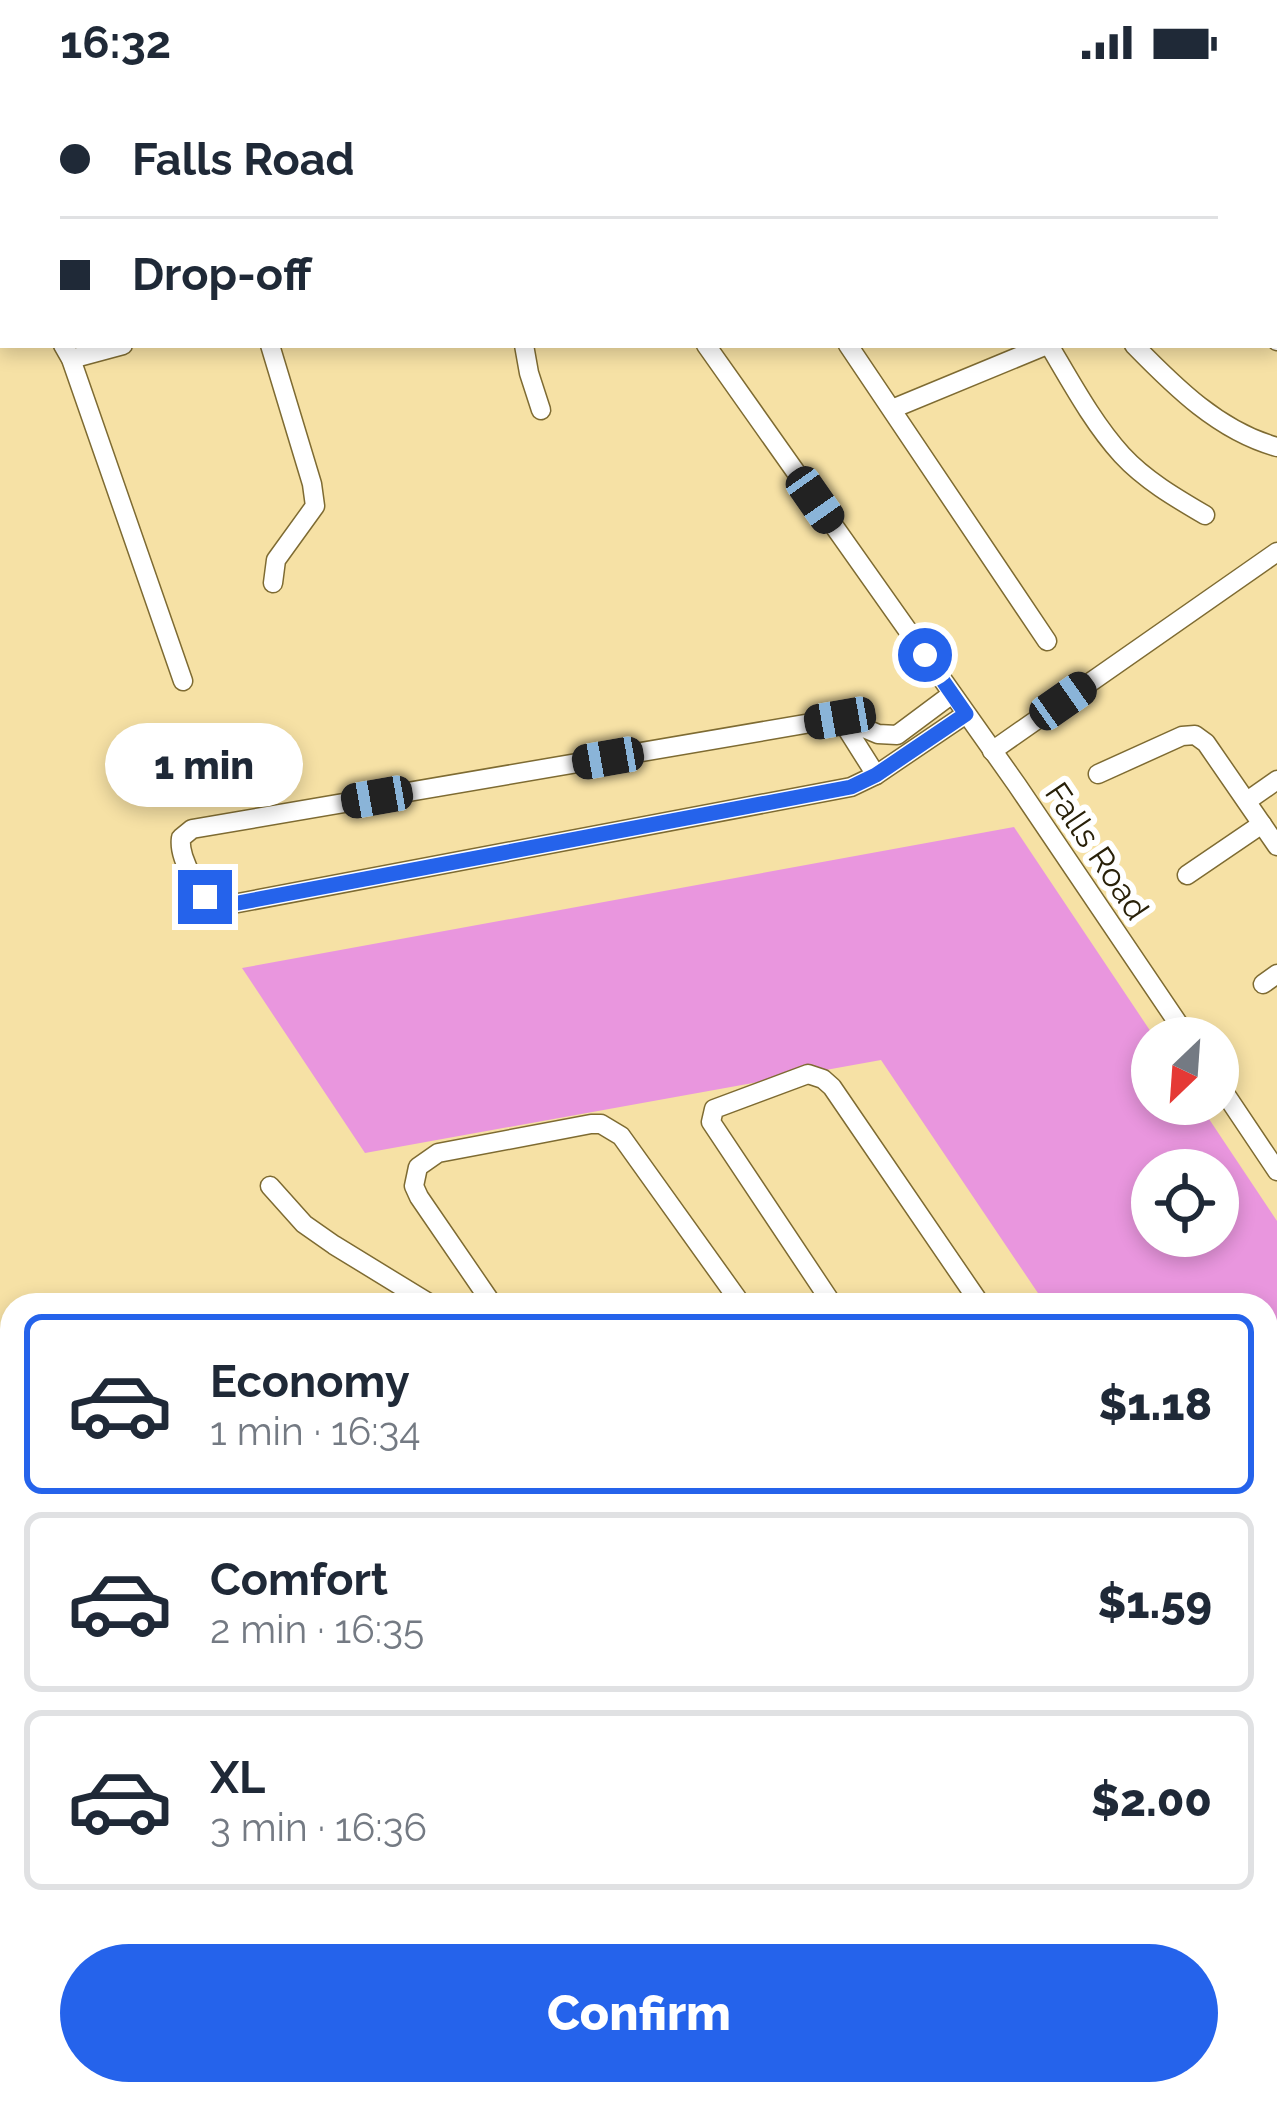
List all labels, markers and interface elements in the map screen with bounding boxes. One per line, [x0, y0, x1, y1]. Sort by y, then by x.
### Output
text: 16:32 [60, 16, 171, 69]
text: Falls Road [132, 133, 355, 186]
text: Drop-off [132, 248, 312, 301]
car [780, 460, 850, 540]
route start [898, 628, 952, 682]
car [1023, 666, 1103, 736]
car [801, 694, 879, 742]
callout: 1 min [106, 723, 304, 807]
car [569, 734, 647, 782]
text: 1 min [154, 742, 254, 788]
car [338, 773, 416, 821]
street label: Falls Road [1037, 775, 1157, 927]
route end [178, 870, 232, 924]
north arrow [1131, 1017, 1239, 1125]
map controls [1131, 1017, 1239, 1257]
button: locate [1131, 1149, 1239, 1257]
icon: car [66, 1350, 174, 1458]
text: Economy [210, 1355, 410, 1408]
text: $1.18 [1098, 1378, 1212, 1431]
text: 1 min · 16:34 [210, 1408, 421, 1454]
icon: car [66, 1548, 174, 1656]
text: Comfort [210, 1553, 388, 1606]
text: $1.59 [1097, 1576, 1212, 1629]
text: 2 min · 16:35 [210, 1606, 424, 1652]
icon: car [66, 1746, 174, 1854]
text: XL [210, 1751, 265, 1804]
text: $2.00 [1091, 1774, 1212, 1827]
text: 3 min · 16:36 [210, 1804, 427, 1850]
button: Confirm [60, 1944, 1218, 2082]

